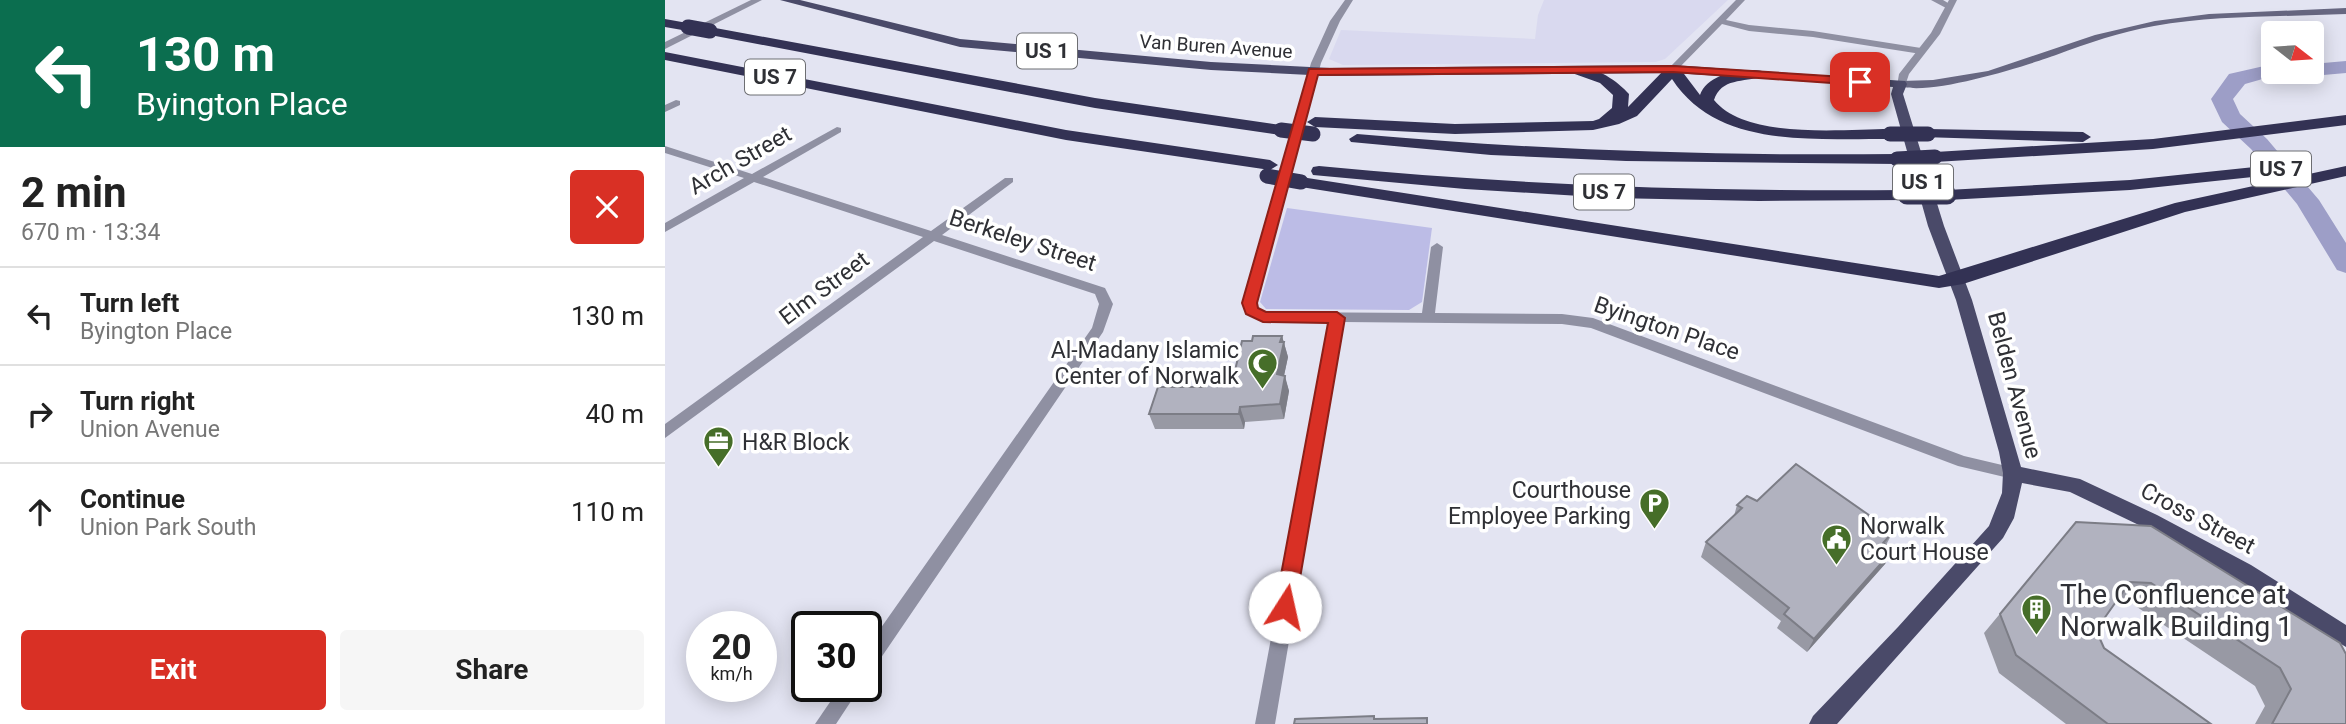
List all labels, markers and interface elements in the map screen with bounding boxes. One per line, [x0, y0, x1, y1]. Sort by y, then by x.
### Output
north arrow [2261, 21, 2324, 84]
map controls [2261, 21, 2324, 84]
text: 130 m [136, 26, 275, 83]
icon: left [21, 28, 112, 119]
street label: Van Buren Avenue [1139, 30, 1293, 63]
road number: US 1 [1017, 34, 1077, 68]
pin [1830, 52, 1890, 112]
road number: US 7 [745, 60, 805, 94]
icon: arrive [1841, 63, 1879, 101]
text: Byington Place [136, 85, 348, 123]
street label: Arch Street [684, 120, 796, 201]
road number: US 7 [2251, 152, 2311, 186]
road number: US 1 [1893, 164, 1953, 200]
text: 2 min [21, 168, 127, 217]
button: close [570, 170, 644, 244]
road number: US 7 [1574, 174, 1634, 210]
street label: Berkeley Street [946, 204, 1100, 277]
text: 670 m · 13:34 [21, 219, 160, 246]
street label: Elm Street [774, 246, 874, 331]
text: Turn left [80, 288, 179, 318]
street label: Byington Place [1591, 291, 1743, 366]
icon: left [21, 297, 59, 335]
text: 130 m [571, 301, 644, 331]
street label: Belden Avenue [1982, 309, 2047, 462]
text: Byington Place [80, 318, 232, 345]
place label: Al-Madany Islamic Center of Norwalk [1051, 337, 1239, 390]
mosque icon: Al-Madany Islamic Center of Norwalk [1245, 346, 1279, 390]
text: Turn right [80, 386, 195, 416]
icon: right [21, 395, 59, 433]
text: 40 m [586, 399, 644, 429]
text: Union Avenue [80, 416, 220, 443]
office icon: H&R Block [702, 425, 736, 469]
place label: H&R Block [742, 429, 850, 456]
place label: Courthouse Employee Parking [1448, 477, 1631, 530]
street label: Cross Street [2136, 477, 2260, 560]
text: Continue [80, 484, 185, 514]
parking icon: Courthouse Employee Parking [1637, 486, 1671, 530]
icon: ahead [21, 493, 59, 531]
text: 110 m [571, 497, 644, 527]
place label: Norwalk Court House [1860, 513, 1989, 566]
text: Union Park South [80, 514, 256, 541]
public building icon: Norwalk Court House [1820, 522, 1854, 566]
position arrow [1248, 570, 1322, 644]
place label: The Confluence at Norwalk Building 1 [2060, 578, 2293, 643]
building icon: The Confluence at Norwalk Building 1 [2020, 593, 2054, 637]
speed limit sign: 30 [791, 611, 882, 702]
text: 20 [711, 627, 752, 668]
button: Exit [21, 630, 326, 710]
button: Share [340, 630, 644, 710]
text: km/h [710, 663, 753, 684]

